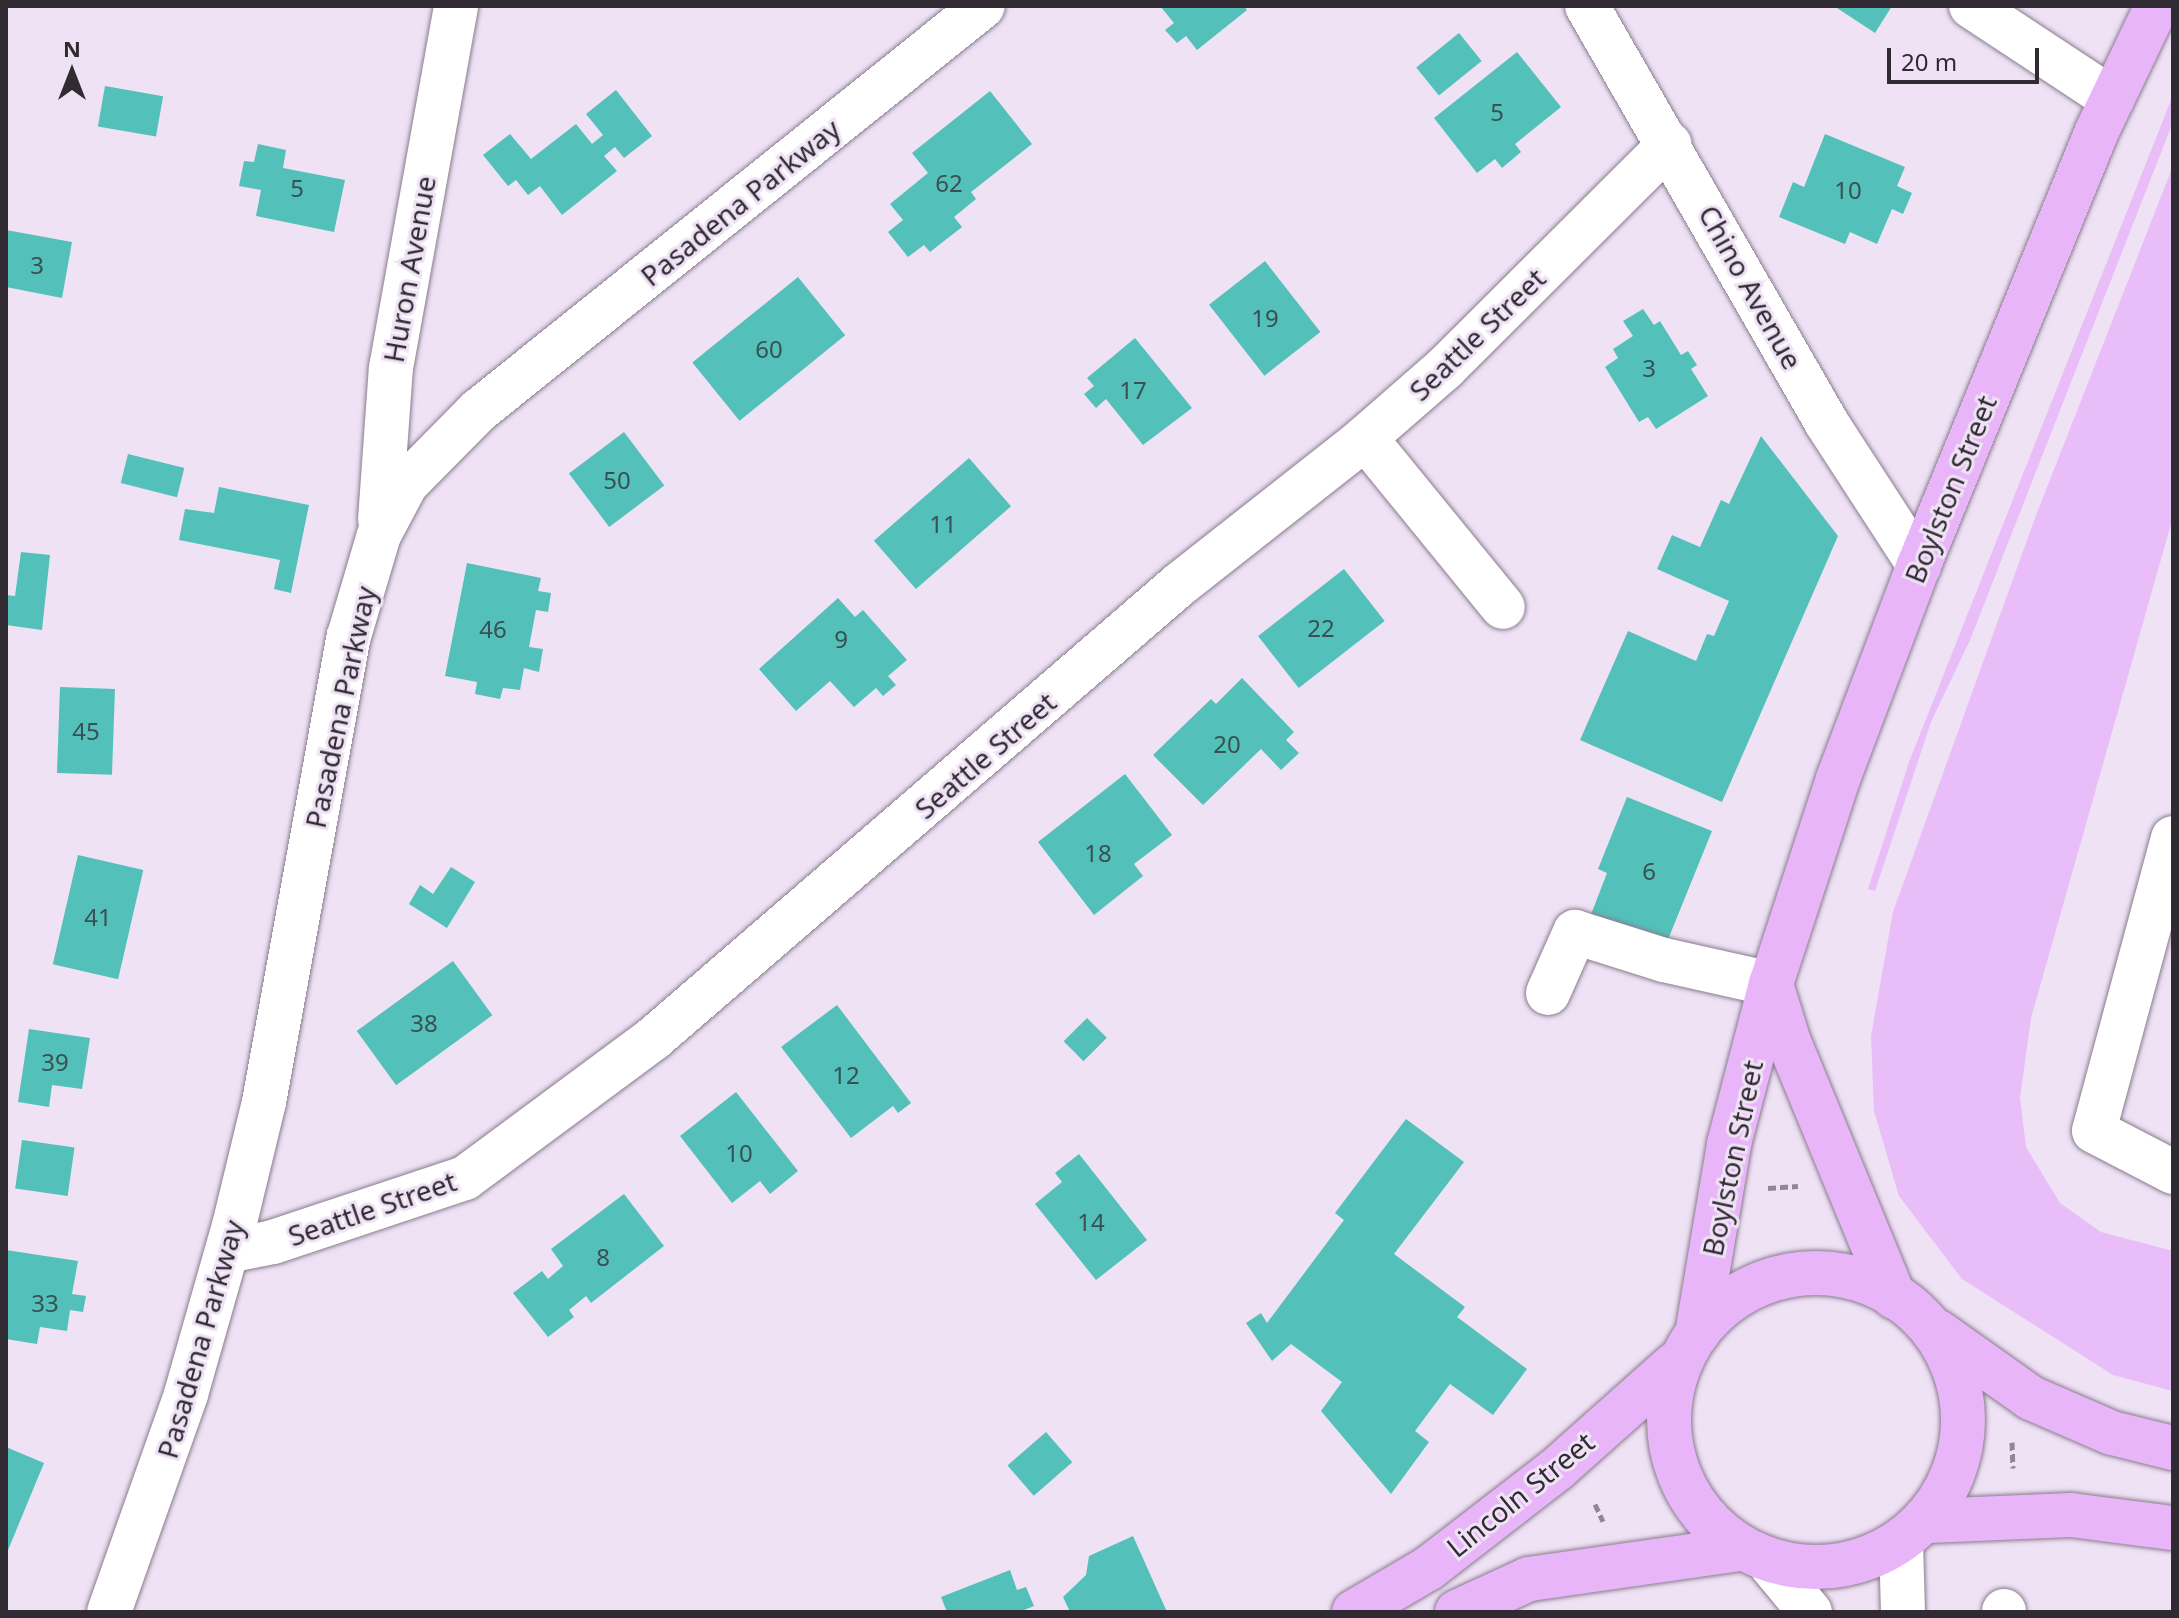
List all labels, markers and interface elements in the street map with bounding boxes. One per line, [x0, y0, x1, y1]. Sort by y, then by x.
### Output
north arrow [32, 32, 112, 112]
scale bar [1891, 32, 2043, 82]
text: N [63, 33, 81, 63]
text: 20 m [1901, 45, 1957, 78]
house number: 5 [1490, 98, 1504, 126]
street label: Pasadena Parkway [634, 111, 846, 293]
house number: 62 [935, 169, 963, 197]
street label: Huron Avenue [376, 173, 442, 365]
house number: 5 [290, 174, 304, 202]
house number: 10 [1834, 176, 1862, 204]
street label: Chino Avenue [1692, 199, 1810, 375]
house number: 3 [30, 251, 44, 279]
street label: Seattle Street [1402, 261, 1552, 407]
house number: 19 [1251, 304, 1279, 332]
house number: 60 [755, 335, 783, 363]
house number: 3 [1642, 354, 1656, 382]
house number: 17 [1119, 376, 1147, 404]
street label: Boylston Street [1897, 390, 2003, 588]
house number: 50 [603, 466, 631, 494]
house number: 11 [929, 510, 957, 538]
street label: Pasadena Parkway [298, 583, 382, 831]
house number: 22 [1307, 614, 1335, 642]
house number: 46 [479, 615, 507, 643]
house number: 9 [834, 625, 848, 653]
street label: Seattle Street [908, 685, 1062, 825]
house number: 45 [72, 717, 100, 745]
house number: 20 [1213, 730, 1241, 758]
house number: 18 [1084, 839, 1112, 867]
house number: 6 [1642, 857, 1656, 885]
house number: 41 [84, 903, 112, 931]
house number: 38 [410, 1009, 438, 1037]
house number: 39 [41, 1048, 69, 1076]
street label: Boylston Street [1695, 1057, 1769, 1259]
house number: 12 [832, 1061, 860, 1089]
house number: 10 [725, 1139, 753, 1167]
street label: Seattle Street [284, 1164, 460, 1252]
house number: 14 [1077, 1208, 1105, 1236]
street label: Pasadena Parkway [150, 1216, 250, 1462]
house number: 8 [596, 1243, 610, 1271]
house number: 33 [31, 1289, 59, 1317]
street label: Lincoln Street [1440, 1424, 1600, 1564]

